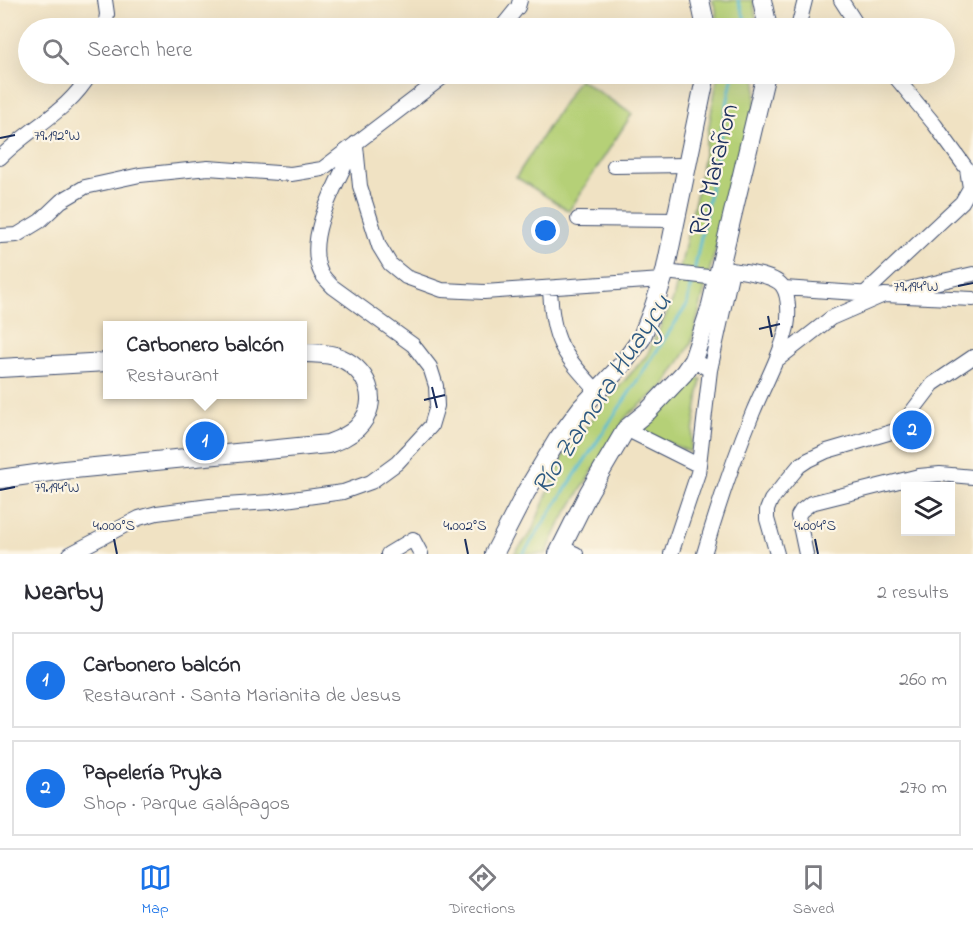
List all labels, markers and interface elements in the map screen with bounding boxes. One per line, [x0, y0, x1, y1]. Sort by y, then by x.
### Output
search box [18, 18, 955, 84]
icon: search [39, 35, 72, 68]
text: Search here [87, 35, 192, 67]
street label: Rio Marañon [680, 100, 750, 240]
text: 79.192°W [34, 125, 80, 147]
your location [531, 216, 560, 245]
text: 79.194°W [894, 276, 938, 298]
water label: Río Zamora Huaycu [523, 286, 683, 504]
popup [103, 321, 307, 399]
text: Carbonero balcón [126, 330, 284, 362]
text: Restaurant [126, 362, 219, 391]
pin: 2 [892, 408, 932, 452]
pin: 1 [186, 418, 224, 464]
text: 79.194°W [35, 477, 79, 499]
map controls [901, 482, 955, 536]
button: layers [901, 482, 955, 536]
text: 4.000°S [93, 515, 136, 537]
text: 4.002°S [443, 515, 487, 537]
text: 4.004°S [794, 515, 836, 537]
text: Nearby [24, 574, 103, 612]
text: 2 results [877, 579, 949, 608]
text: Carbonero balcón [83, 650, 241, 682]
text: 1 [42, 666, 49, 695]
text: 260 m [899, 666, 947, 695]
text: Restaurant · Santa Marianita de Jesus [83, 682, 401, 711]
text: Papelería Pryka [83, 758, 222, 790]
text: 2 [41, 774, 50, 803]
text: 270 m [900, 774, 947, 803]
text: Shop · Parque Galápagos [83, 790, 290, 819]
tab: Map [139, 861, 172, 921]
tab: Directions [449, 861, 515, 921]
tab: Saved [793, 861, 834, 921]

